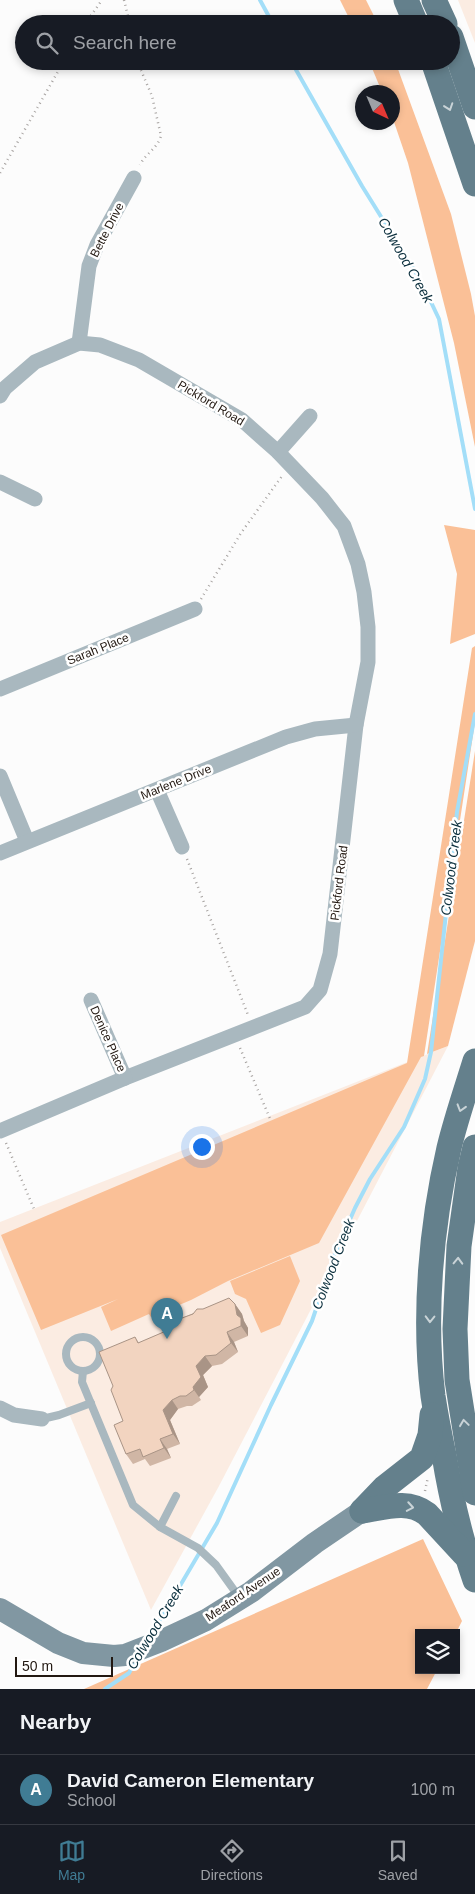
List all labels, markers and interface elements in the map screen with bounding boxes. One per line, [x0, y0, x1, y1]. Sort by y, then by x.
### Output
search box [15, 15, 460, 70]
icon: search [33, 29, 61, 57]
text: Search here [73, 32, 177, 53]
north arrow [355, 85, 400, 130]
one-way arrow [444, 102, 454, 111]
street label: Bette Drive [87, 200, 127, 260]
water label: Colwood Creek [375, 215, 437, 306]
street label: Pickford Road [175, 378, 247, 428]
street label: Sarah Place [65, 630, 131, 668]
street label: Marlene Drive [139, 761, 214, 802]
water label: Colwood Creek [437, 819, 465, 916]
street label: Pickford Road [327, 845, 351, 921]
street label: Denice Place [87, 1004, 129, 1074]
one-way arrow [457, 1103, 467, 1111]
your location [189, 1134, 215, 1160]
water label: Colwood Creek [308, 1216, 358, 1312]
one-way arrow [453, 1257, 463, 1264]
pin: A [151, 1298, 183, 1339]
one-way arrow [425, 1316, 435, 1324]
one-way arrow [459, 1419, 469, 1427]
one-way arrow [405, 1501, 414, 1511]
street label: Meaford Avenue [203, 1564, 283, 1624]
water label: Colwood Creek [123, 1581, 187, 1672]
map controls [415, 1629, 460, 1674]
button: layers [415, 1629, 460, 1674]
scale bar [15, 1654, 112, 1677]
text: 50 m [22, 1658, 53, 1674]
text: Nearby [20, 1710, 91, 1733]
text: David Cameron Elementary [67, 1770, 314, 1791]
text: A [30, 1781, 42, 1798]
text: 100 m [411, 1781, 455, 1798]
text: School [67, 1792, 116, 1809]
tab: Map [58, 1837, 86, 1883]
tab: Directions [201, 1837, 263, 1883]
tab: Saved [378, 1837, 417, 1883]

